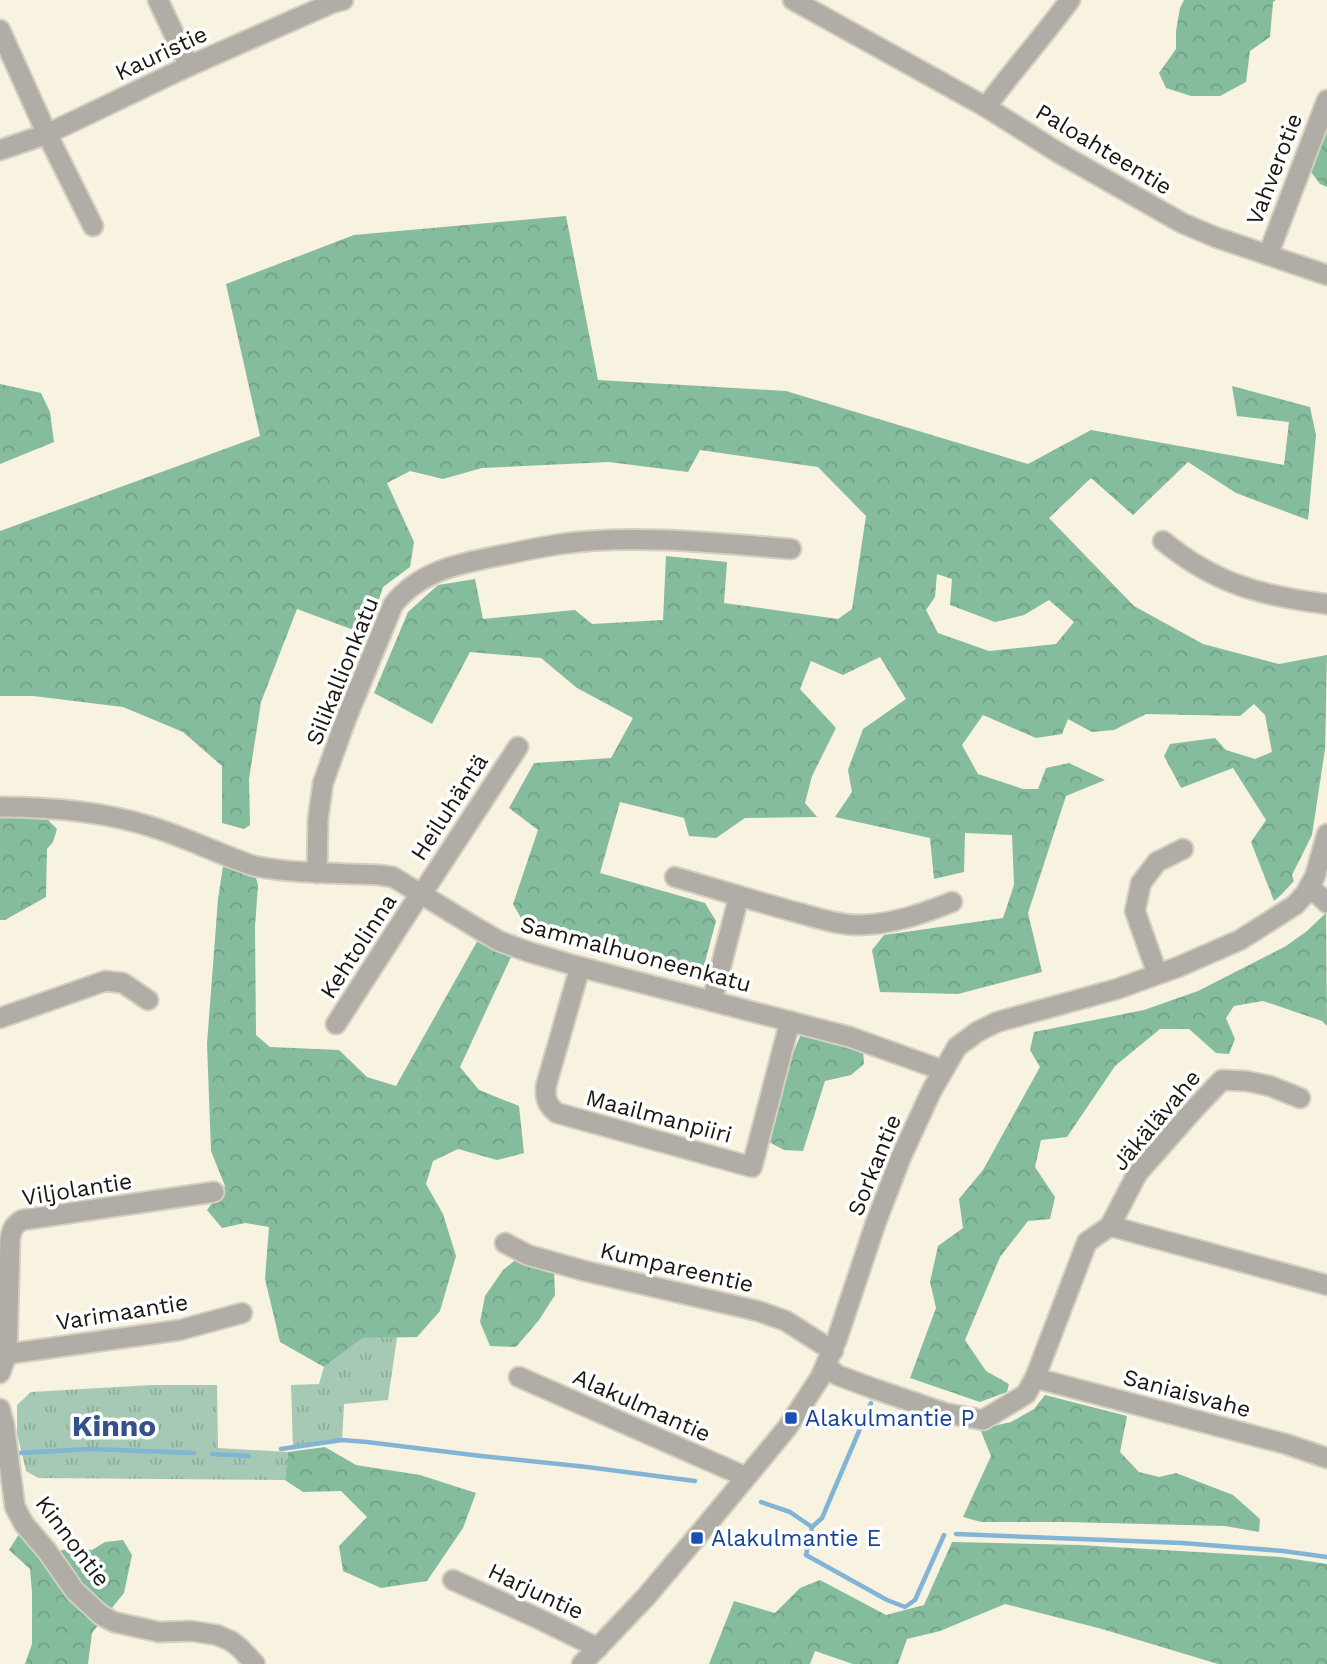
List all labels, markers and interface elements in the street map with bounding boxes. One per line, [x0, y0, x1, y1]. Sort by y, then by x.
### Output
street label: Kauristie [111, 20, 212, 87]
street label: Paloahteentie [1031, 98, 1177, 201]
street label: Vahverotie [1241, 110, 1308, 229]
street label: Silikallionkatu [301, 593, 384, 749]
street label: Heiluhäntä [405, 749, 494, 865]
street label: Kehtolinna [315, 889, 402, 1004]
street label: Sammalhuoneenkatu [517, 911, 754, 998]
street label: Jäkälävahe [1106, 1064, 1206, 1176]
street label: Maailmanpiiri [583, 1084, 735, 1149]
street label: Sorkantie [842, 1111, 907, 1220]
street label: Viljolantie [20, 1167, 134, 1212]
street label: Kumpareentie [597, 1237, 756, 1298]
street label: Varimaantie [54, 1289, 190, 1336]
street label: Alakulmantie [569, 1363, 715, 1448]
street label: Saniaisvahe [1120, 1363, 1254, 1423]
place label: Alakulmantie P [805, 1405, 974, 1432]
district label: Kinno [72, 1408, 156, 1443]
marker: Alakulmantie P [783, 1410, 799, 1426]
street label: Kinnontie [30, 1491, 115, 1592]
place label: Alakulmantie E [711, 1525, 881, 1552]
marker: Alakulmantie E [689, 1530, 705, 1546]
street label: Harjuntie [484, 1558, 588, 1625]

